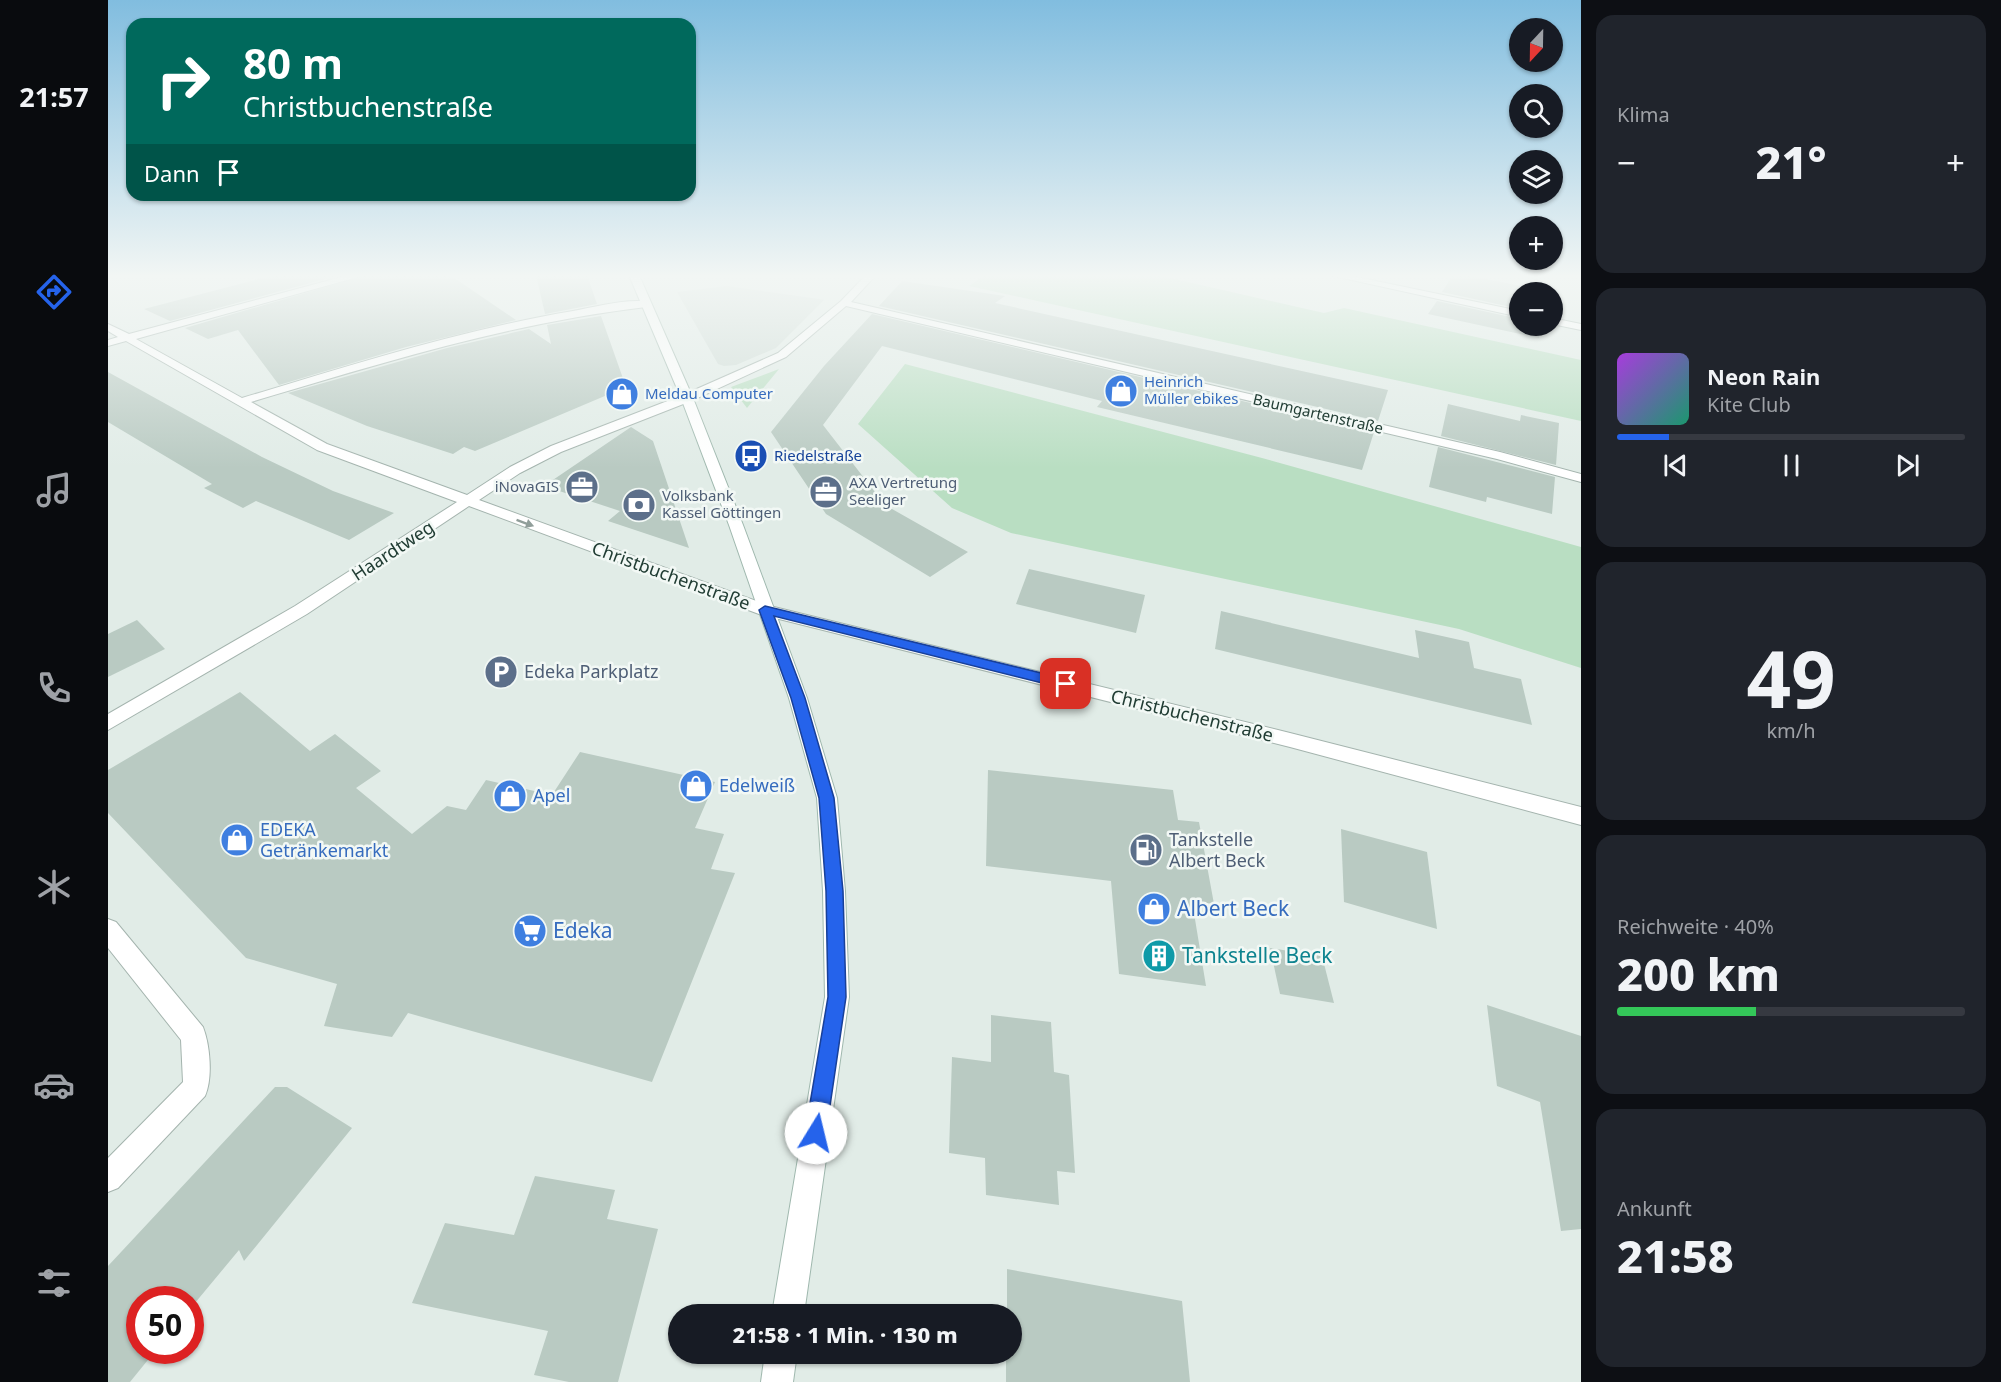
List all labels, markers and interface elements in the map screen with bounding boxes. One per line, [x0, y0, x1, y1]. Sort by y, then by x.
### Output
north arrow [1509, 18, 1563, 72]
map controls [1509, 18, 1563, 336]
text: 80 m [243, 34, 343, 91]
icon: right [144, 42, 222, 120]
text: 21:57 [19, 78, 89, 115]
button: search [1509, 84, 1563, 138]
text: Christbuchenstraße [243, 88, 493, 125]
text: Klima [1617, 101, 1670, 128]
text: 21° [1755, 131, 1827, 192]
text: − [1617, 140, 1636, 185]
text: + [1946, 140, 1965, 185]
button: layers [1509, 150, 1563, 204]
icon: arrive [212, 156, 245, 189]
text: Dann [144, 158, 200, 188]
button: + [1509, 216, 1563, 270]
icon: directions [33, 271, 75, 313]
button: − [1509, 282, 1563, 336]
text: Neon Rain [1707, 361, 1820, 391]
place label: Heinrich Müller ebikes [1144, 371, 1238, 408]
shop icon: Heinrich Müller ebikes [1103, 373, 1139, 409]
shop icon: Meldau Computer [604, 376, 640, 412]
place label: Meldau Computer [645, 383, 773, 403]
street label: Baumgartenstraße [1251, 388, 1385, 438]
text: Kite Club [1707, 391, 1791, 418]
bus stop icon: Riedelstraße [733, 438, 769, 474]
place label: Riedelstraße [774, 445, 862, 465]
icon: previous [1659, 449, 1692, 482]
icon: pause [1775, 449, 1808, 482]
icon: next [1891, 449, 1924, 482]
icon: music [33, 469, 75, 511]
office icon: iNovaGIS [564, 469, 600, 505]
place label: AXA Vertretung Seeliger [849, 472, 957, 509]
office icon: AXA Vertretung Seeliger [808, 474, 844, 510]
place label: iNovaGIS [495, 476, 559, 496]
place label: Volksbank Kassel Göttingen [662, 485, 781, 522]
bank icon: Volksbank Kassel Göttingen [621, 487, 657, 523]
street label: Haardtweg [347, 515, 438, 586]
one-way arrow [517, 518, 535, 528]
street label: Christbuchenstraße [589, 535, 754, 615]
text: 49 [1746, 625, 1836, 731]
parking icon: Edeka Parkplatz [483, 654, 519, 690]
pin [1040, 658, 1091, 709]
place label: Edeka Parkplatz [524, 659, 658, 683]
icon: phone [33, 667, 75, 709]
icon: arrive [1049, 667, 1082, 700]
street label: Christbuchenstraße [1108, 683, 1276, 747]
text: km/h [1766, 717, 1816, 744]
shop icon: Edelweiß [678, 768, 714, 804]
place label: Edelweiß [719, 773, 795, 797]
shop icon: Apel [492, 778, 528, 814]
place label: Apel [533, 783, 570, 807]
place label: EDEKA Getränkemarkt [260, 817, 389, 862]
shop icon: EDEKA Getränkemarkt [219, 822, 255, 858]
place label: Tankstelle Albert Beck [1169, 827, 1265, 872]
fuel station icon: Tankstelle Albert Beck [1128, 832, 1164, 868]
icon: climate [33, 866, 75, 908]
shop icon: Albert Beck [1136, 891, 1172, 927]
place label: Albert Beck [1177, 894, 1290, 922]
supermarket icon: Edeka [512, 913, 548, 949]
text: Reichweite · 40% [1617, 913, 1774, 940]
place label: Edeka [553, 916, 612, 944]
building icon: Tankstelle Beck [1141, 938, 1177, 974]
place label: Tankstelle Beck [1182, 941, 1333, 969]
text: 200 km [1617, 943, 1780, 1004]
icon: car [33, 1064, 75, 1106]
position arrow [784, 1101, 848, 1165]
text: Ankunft [1617, 1195, 1692, 1222]
text: 21:58 [1617, 1225, 1734, 1286]
icon: filters [33, 1262, 75, 1304]
speed limit sign: 50 [126, 1286, 204, 1364]
text: 21:58 · 1 Min. · 130 m [732, 1319, 958, 1349]

